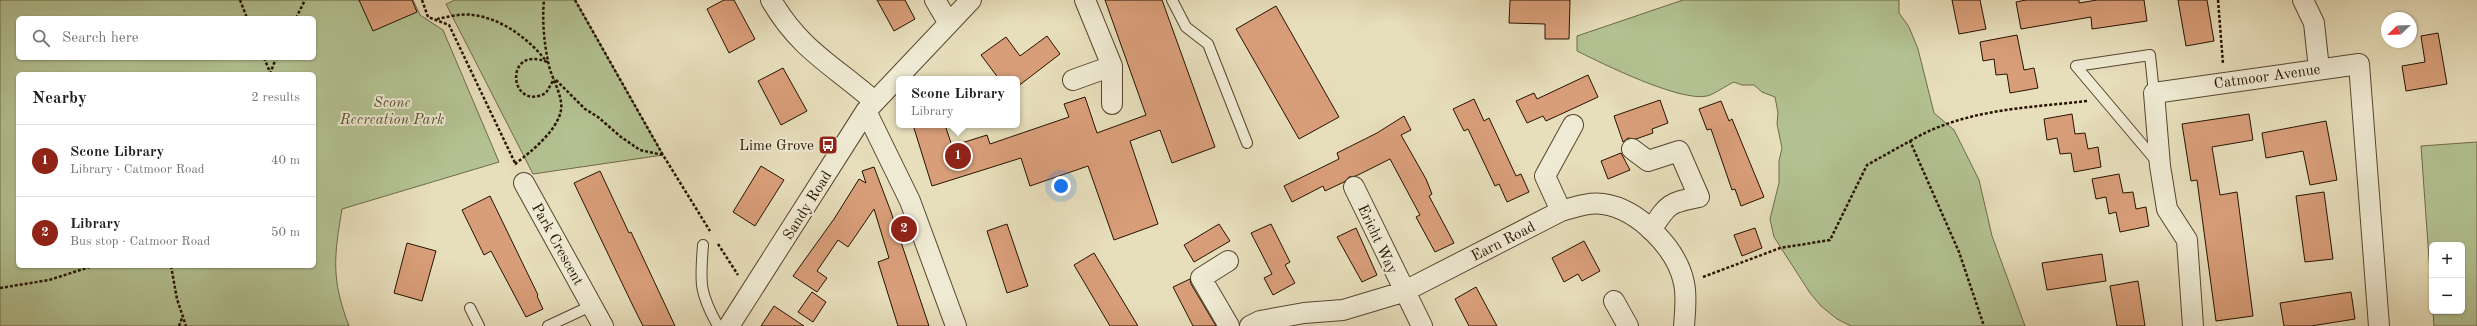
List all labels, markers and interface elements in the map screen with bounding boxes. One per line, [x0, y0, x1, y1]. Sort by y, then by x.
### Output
north arrow [2381, 12, 2417, 48]
search box [16, 16, 316, 60]
icon: search [30, 27, 52, 49]
text: Search here [62, 31, 139, 46]
street label: Catmoor Avenue [2213, 63, 2322, 92]
popup [896, 76, 1020, 128]
text: Scone Library [911, 87, 1005, 102]
text: Nearby [32, 90, 87, 107]
text: 2 results [251, 91, 300, 104]
park label: Scone Recreation Park [339, 96, 444, 128]
text: Library [911, 105, 954, 118]
bus stop icon: Lime Grove [817, 134, 839, 156]
place label: Lime Grove [739, 139, 814, 154]
pin: 1 [945, 141, 971, 171]
text: Scone Library [70, 145, 164, 160]
text: 1 [41, 154, 49, 167]
text: 40 m [271, 154, 300, 167]
text: Library · Catmoor Road [70, 163, 205, 176]
street label: Sandy Road [781, 169, 835, 243]
your location [1051, 176, 1071, 196]
street label: Park Crescent [528, 201, 585, 288]
street label: Ericht Way [1354, 203, 1399, 277]
pin: 2 [891, 214, 917, 244]
text: Library [70, 217, 121, 232]
street label: Earn Road [1469, 220, 1538, 265]
text: 2 [41, 226, 49, 239]
text: 50 m [271, 226, 300, 239]
text: Bus stop · Catmoor Road [70, 235, 210, 248]
map controls [2429, 242, 2465, 314]
button: + [2429, 242, 2465, 278]
button: − [2429, 278, 2465, 314]

